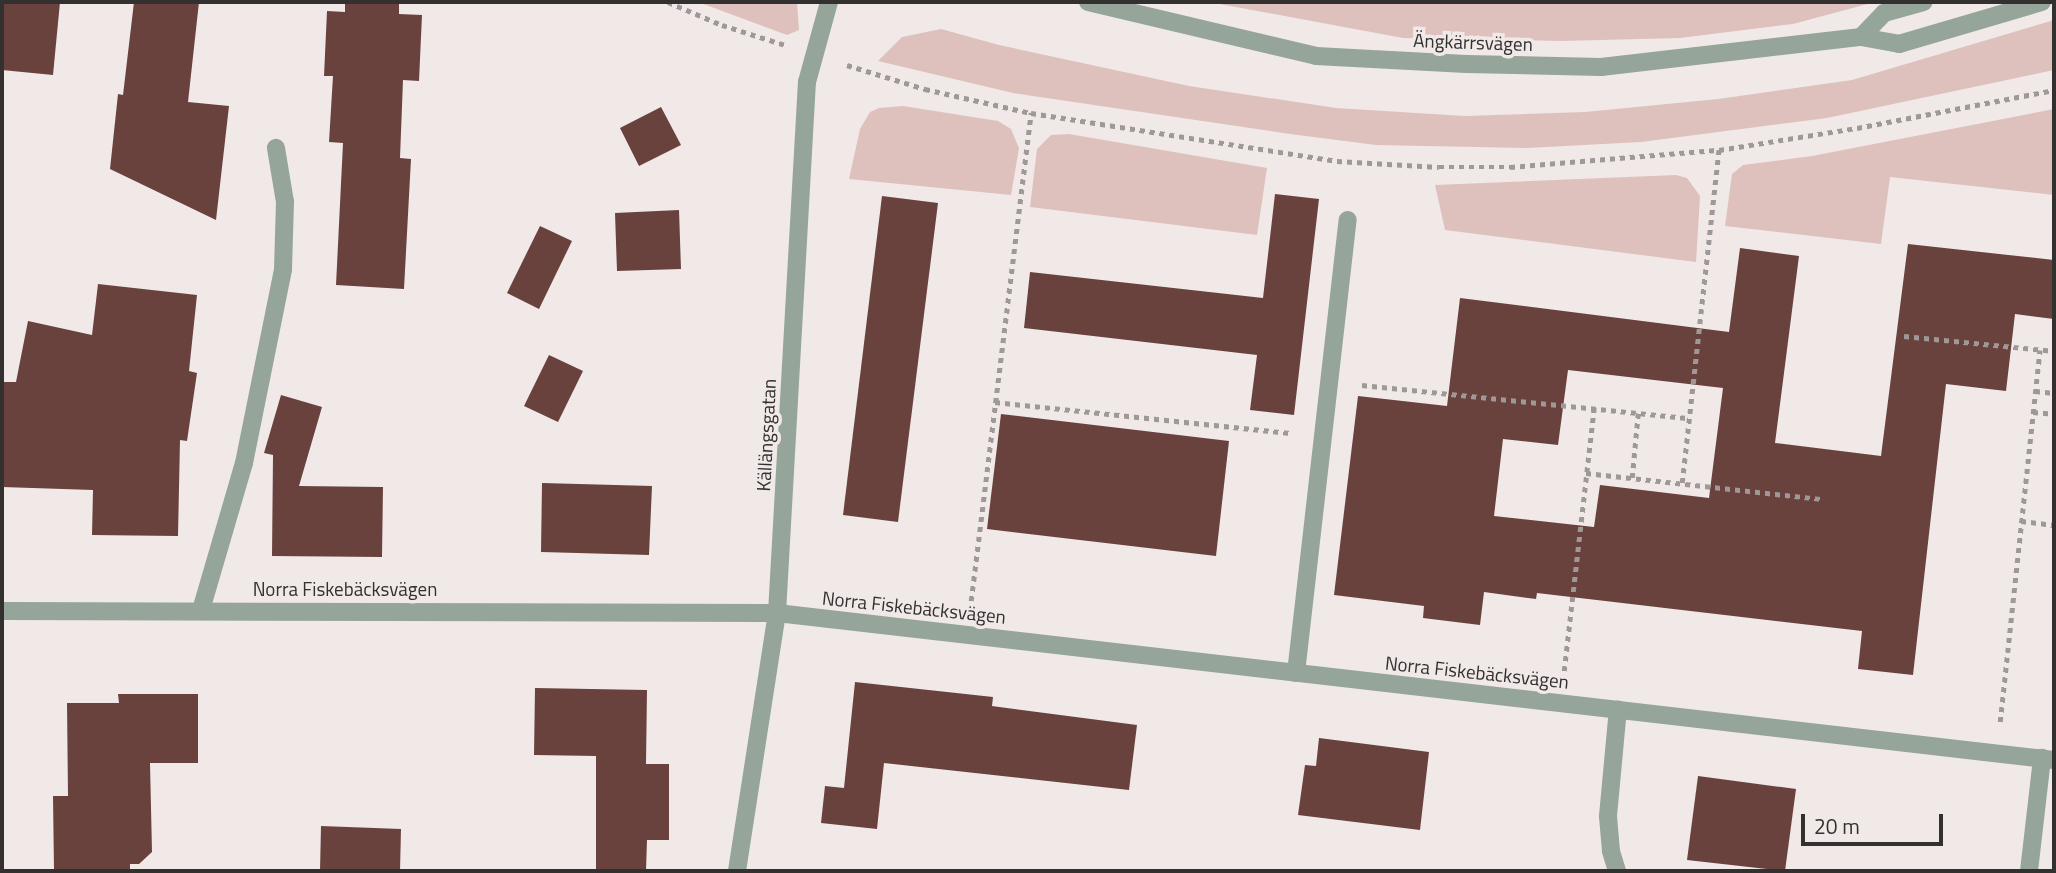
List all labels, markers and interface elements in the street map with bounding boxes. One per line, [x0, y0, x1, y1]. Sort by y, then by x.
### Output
street label: Ängkärrsvägen [1413, 29, 1533, 55]
street label: Källängsgatan [752, 378, 780, 492]
street label: Norra Fiskebäcksvägen [253, 578, 437, 600]
street label: Norra Fiskebäcksvägen [821, 586, 1007, 628]
street label: Norra Fiskebäcksvägen [1384, 651, 1570, 693]
scale bar [1804, 800, 1946, 844]
text: 20 m [1814, 810, 1860, 842]

